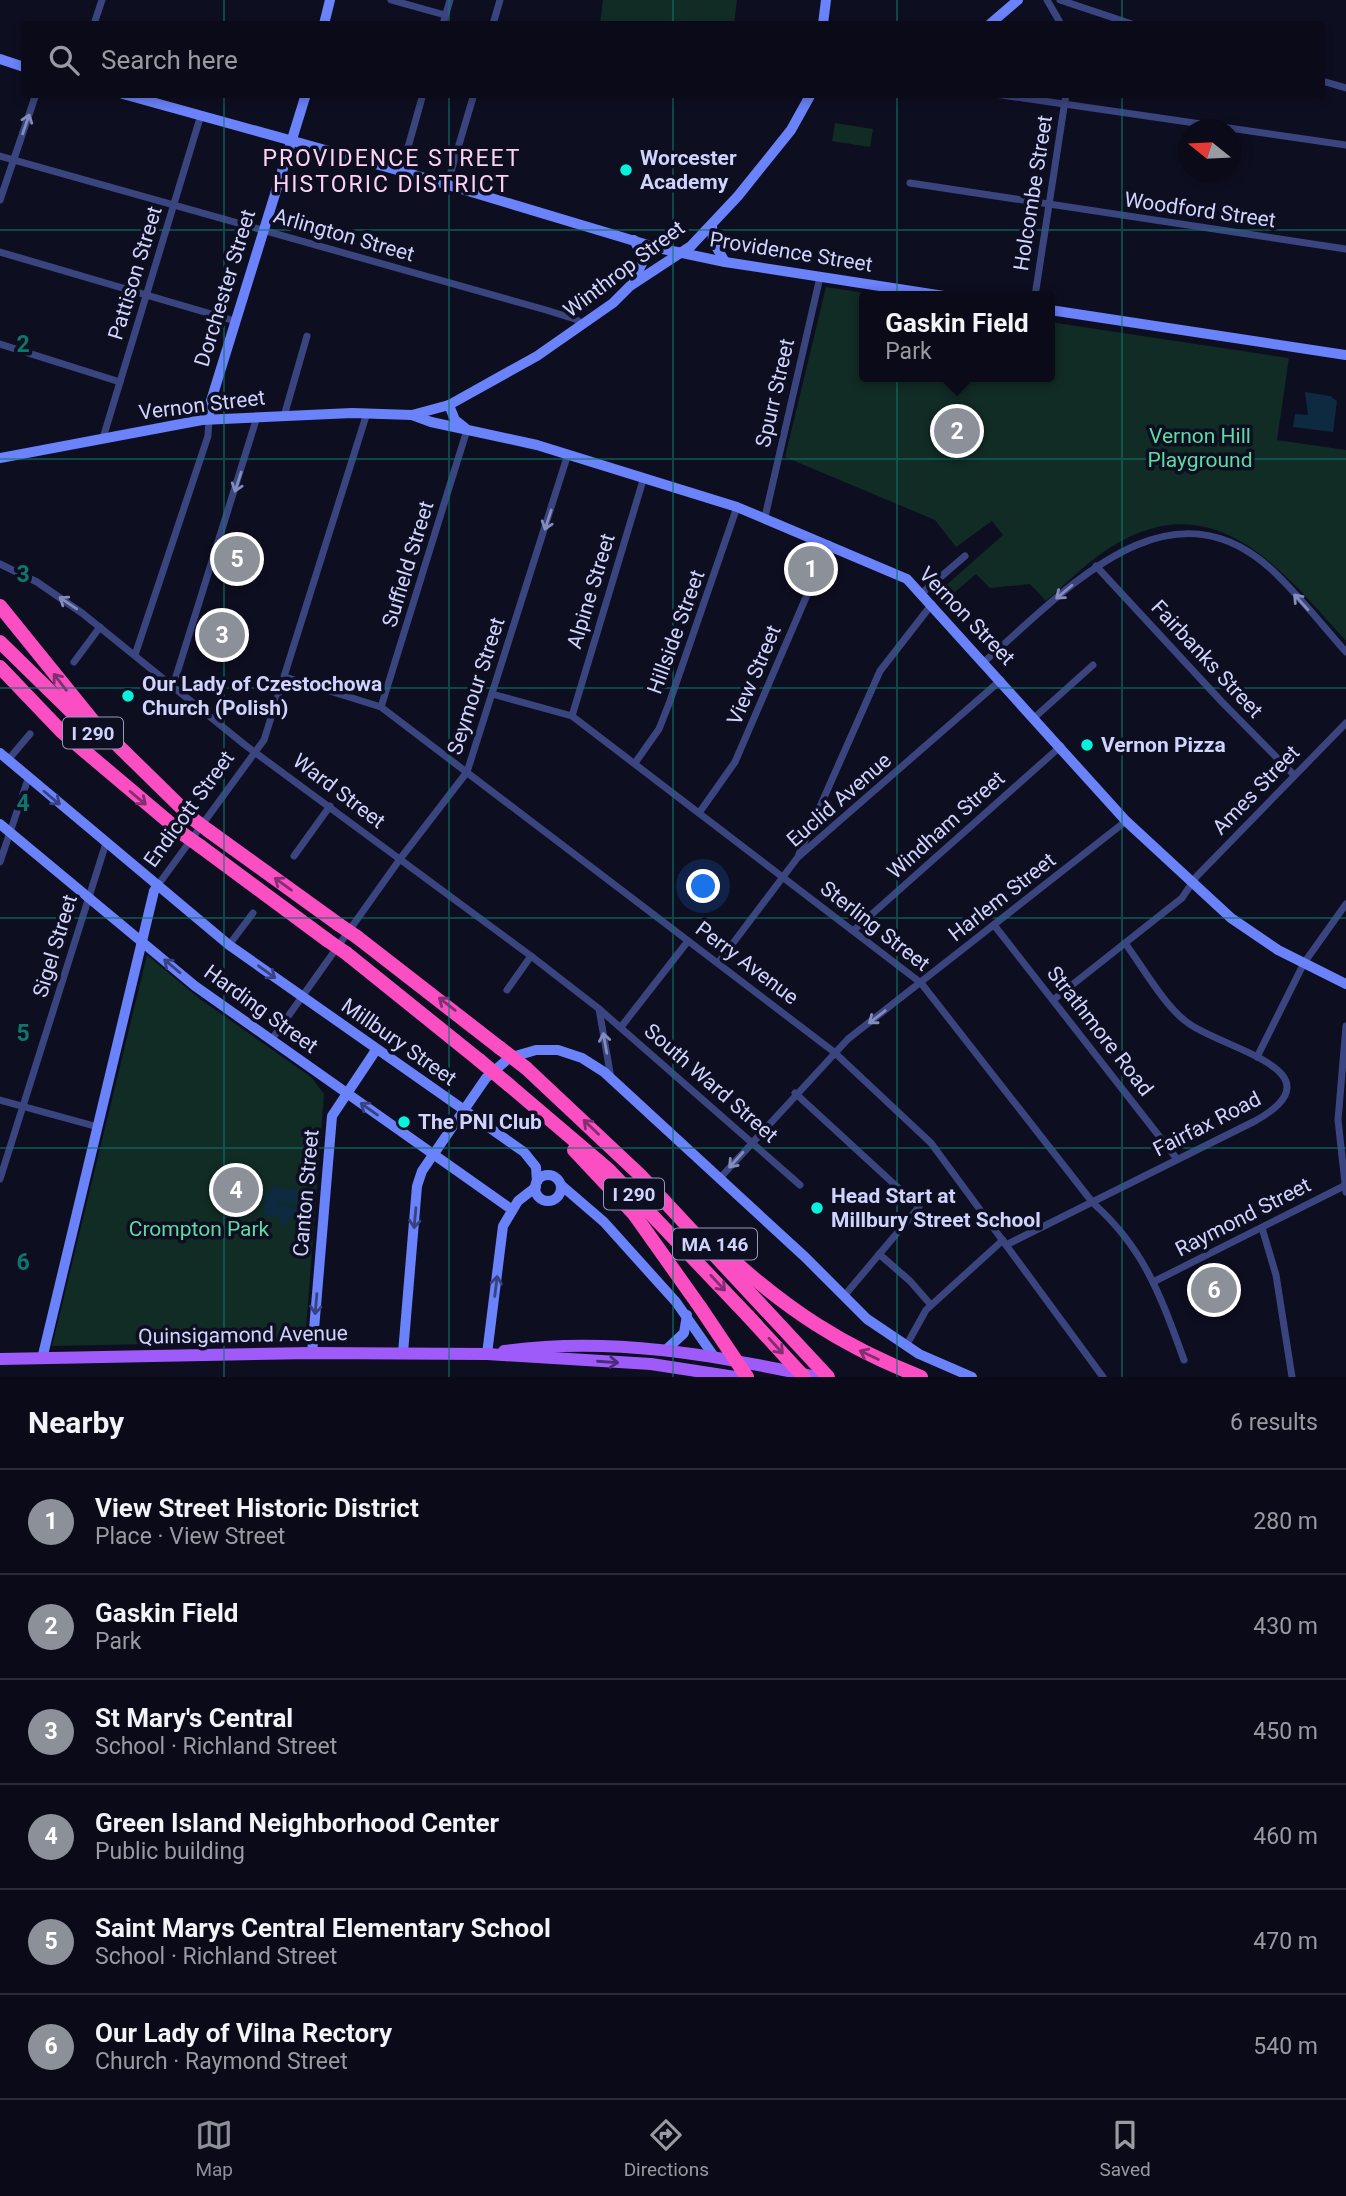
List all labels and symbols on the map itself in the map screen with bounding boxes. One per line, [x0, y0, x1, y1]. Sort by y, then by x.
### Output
street label: Holcombe Street [1009, 113, 1057, 272]
one-way arrow [21, 114, 33, 136]
north arrow [1178, 119, 1241, 182]
district label: PROVIDENCE STREET HISTORIC DISTRICT [262, 145, 522, 198]
place label: Worcester Academy [640, 146, 737, 194]
marker: Worcester Academy [618, 162, 634, 178]
street label: Woodford Street [1123, 187, 1277, 233]
street label: Pattison Street [103, 203, 167, 343]
street label: Arlington Street [271, 203, 417, 267]
street label: Dorchester Street [190, 206, 260, 369]
street label: Winthrop Street [559, 216, 689, 322]
street label: Providence Street [708, 227, 874, 277]
text: 2 [16, 331, 30, 358]
street label: Spurr Street [751, 336, 799, 450]
street label: Vernon Street [138, 385, 267, 425]
pin: 2 [934, 405, 980, 457]
park label: Vernon Hill Playground [1147, 424, 1253, 472]
one-way arrow [231, 471, 243, 493]
street label: Suffield Street [377, 498, 439, 630]
one-way arrow [541, 508, 553, 530]
street label: Alpine Street [562, 530, 620, 651]
pin: 5 [214, 533, 260, 585]
pin: 1 [788, 543, 834, 595]
text: 3 [16, 561, 30, 588]
street label: Vernon Street [914, 562, 1020, 670]
street label: Hillside Street [643, 567, 710, 697]
one-way arrow [1055, 585, 1073, 600]
one-way arrow [1293, 593, 1309, 611]
street label: Fairbanks Street [1146, 595, 1268, 723]
one-way arrow [58, 596, 78, 610]
pin: 3 [199, 609, 245, 661]
street label: Seymour Street [442, 614, 510, 758]
street label: View Street [722, 621, 786, 728]
place label: Our Lady of Czestochowa Church (Polish) [142, 672, 382, 720]
one-way arrow [52, 673, 67, 692]
marker: Our Lady of Czestochowa Church (Polish) [120, 688, 136, 704]
road number: I 290 [63, 718, 123, 748]
place label: Vernon Pizza [1101, 733, 1226, 757]
marker: Vernon Pizza [1079, 737, 1095, 753]
street label: Ames Street [1208, 740, 1305, 840]
street label: Endicott Street [139, 746, 239, 872]
street label: Euclid Avenue [782, 748, 896, 852]
street label: Ward Street [288, 749, 390, 833]
street label: Windham Street [883, 766, 1010, 884]
text: 4 [16, 790, 30, 817]
one-way arrow [42, 790, 60, 806]
one-way arrow [129, 790, 147, 806]
street label: Harlem Street [944, 848, 1060, 946]
your location [686, 869, 720, 903]
street label: Sterling Street [816, 876, 934, 976]
one-way arrow [274, 877, 293, 891]
street label: Sigel Street [28, 892, 82, 1000]
street label: Perry Avenue [691, 917, 803, 1009]
one-way arrow [163, 959, 181, 974]
street label: Harding Street [200, 960, 322, 1058]
street label: Strathmore Road [1042, 961, 1158, 1101]
one-way arrow [257, 965, 276, 979]
street label: Millbury Street [337, 993, 461, 1091]
one-way arrow [439, 997, 457, 1012]
one-way arrow [869, 1009, 887, 1024]
street label: South Ward Street [639, 1019, 783, 1147]
text: 5 [16, 1020, 30, 1047]
one-way arrow [598, 1032, 611, 1055]
street label: Fairfax Road [1149, 1087, 1265, 1161]
one-way arrow [360, 1102, 379, 1116]
place label: The PNI Club [418, 1110, 542, 1134]
marker: The PNI Club [396, 1114, 412, 1130]
one-way arrow [583, 1119, 600, 1136]
street label: Canton Street [288, 1128, 324, 1258]
one-way arrow [728, 1151, 744, 1169]
pin: 4 [213, 1164, 259, 1216]
street label: Raymond Street [1171, 1173, 1315, 1261]
road number: I 290 [604, 1178, 664, 1210]
place label: Head Start at Millbury Street School [831, 1184, 1041, 1232]
marker: Head Start at Millbury Street School [809, 1200, 825, 1216]
one-way arrow [408, 1207, 421, 1229]
park label: Crompton Park [129, 1217, 270, 1241]
road number: MA 146 [673, 1228, 757, 1260]
text: 6 [16, 1249, 30, 1276]
pin: 6 [1191, 1264, 1237, 1316]
one-way arrow [709, 1274, 726, 1291]
one-way arrow [490, 1275, 503, 1298]
one-way arrow [309, 1292, 322, 1314]
street label: Quinsigamond Avenue [138, 1321, 348, 1349]
one-way arrow [768, 1337, 784, 1355]
one-way arrow [859, 1348, 880, 1361]
one-way arrow [597, 1356, 619, 1369]

